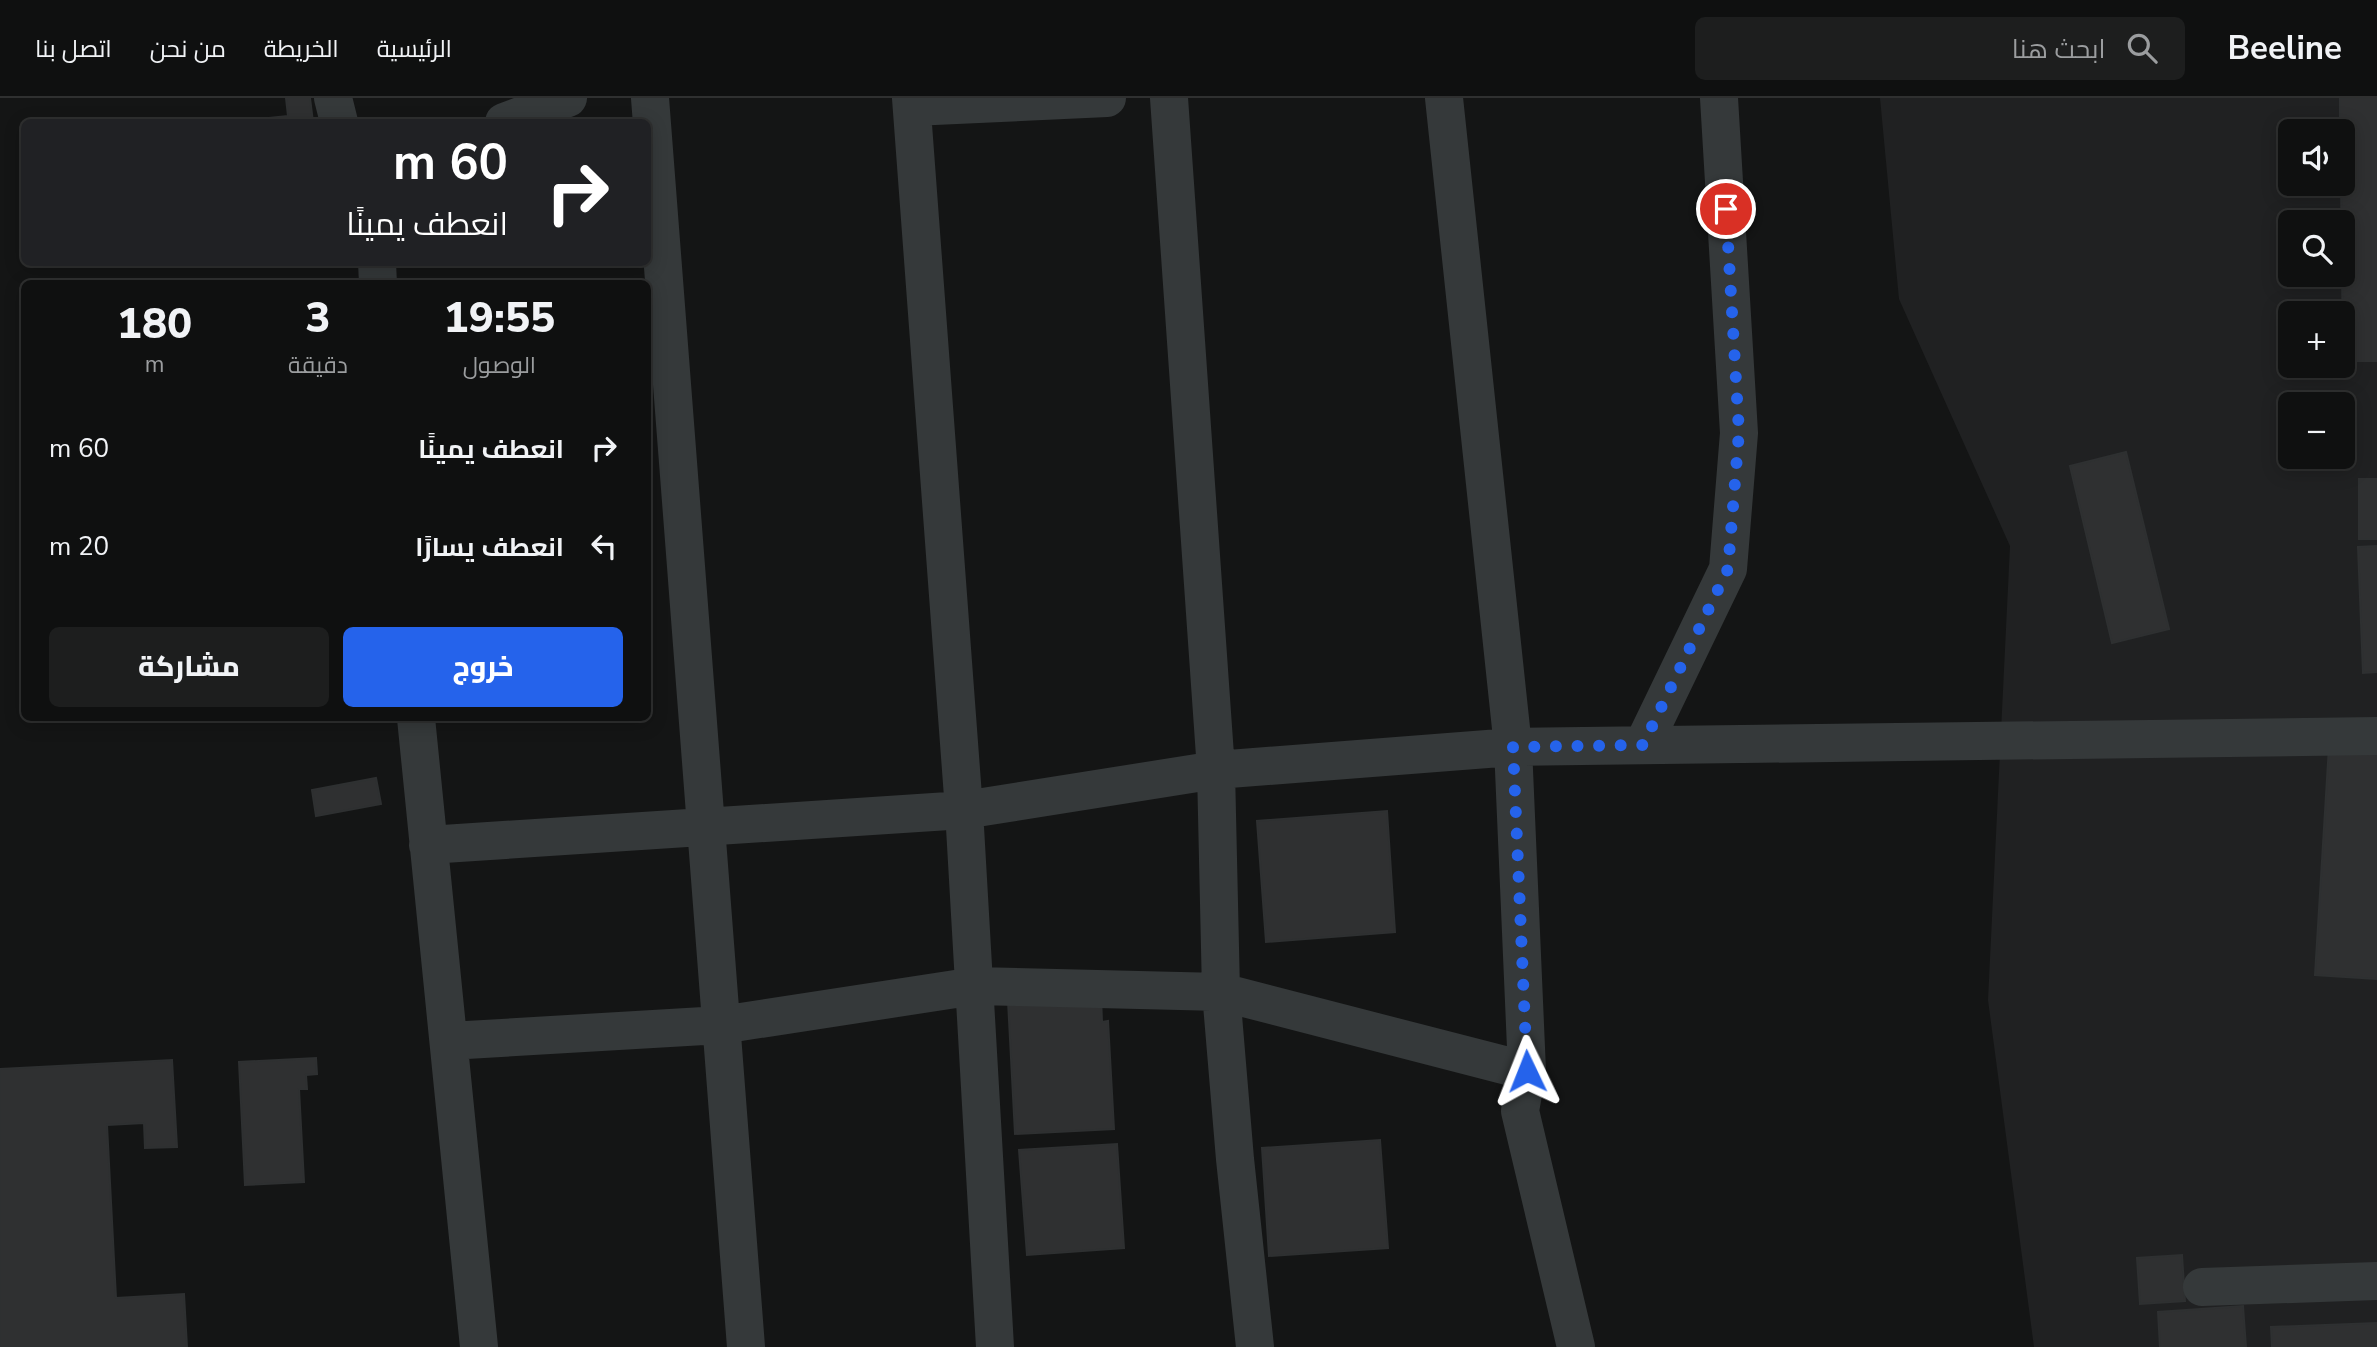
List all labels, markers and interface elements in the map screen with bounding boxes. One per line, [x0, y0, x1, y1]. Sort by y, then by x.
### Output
search box [1695, 17, 2185, 80]
text: Beeline [2227, 26, 2342, 71]
icon: search [2123, 29, 2161, 67]
text: ابحث هنا [2012, 32, 2105, 67]
text: اتصل بنا [35, 33, 112, 65]
text: من نحن [150, 33, 226, 65]
text: الخريطة [264, 33, 339, 65]
text: الرئيسية [377, 33, 452, 65]
map controls [2278, 119, 2355, 469]
button: sound [2278, 119, 2355, 196]
text: 60 m [393, 129, 508, 196]
icon: right [532, 147, 623, 238]
pin [1696, 179, 1756, 239]
icon: arrive [1707, 190, 1745, 228]
text: انعطف يمينًا [346, 203, 508, 246]
button: search [2278, 210, 2355, 287]
text: 3 [305, 290, 331, 347]
text: 19:55 [444, 290, 555, 347]
text: 180 [117, 296, 192, 353]
button: + [2278, 301, 2355, 378]
text: m [145, 349, 164, 380]
text: دقيقة [288, 350, 348, 381]
text: الوصول [463, 350, 536, 381]
button: − [2278, 392, 2355, 469]
icon: right [585, 429, 623, 467]
text: 60 m [49, 431, 109, 466]
text: انعطف يمينًا [418, 432, 564, 467]
icon: left [585, 527, 623, 565]
text: 20 m [49, 529, 109, 564]
text: انعطف يسارًا [415, 530, 564, 565]
button: مشاركة [49, 627, 329, 707]
button: خروج [343, 627, 623, 707]
position arrow [1490, 1034, 1564, 1108]

